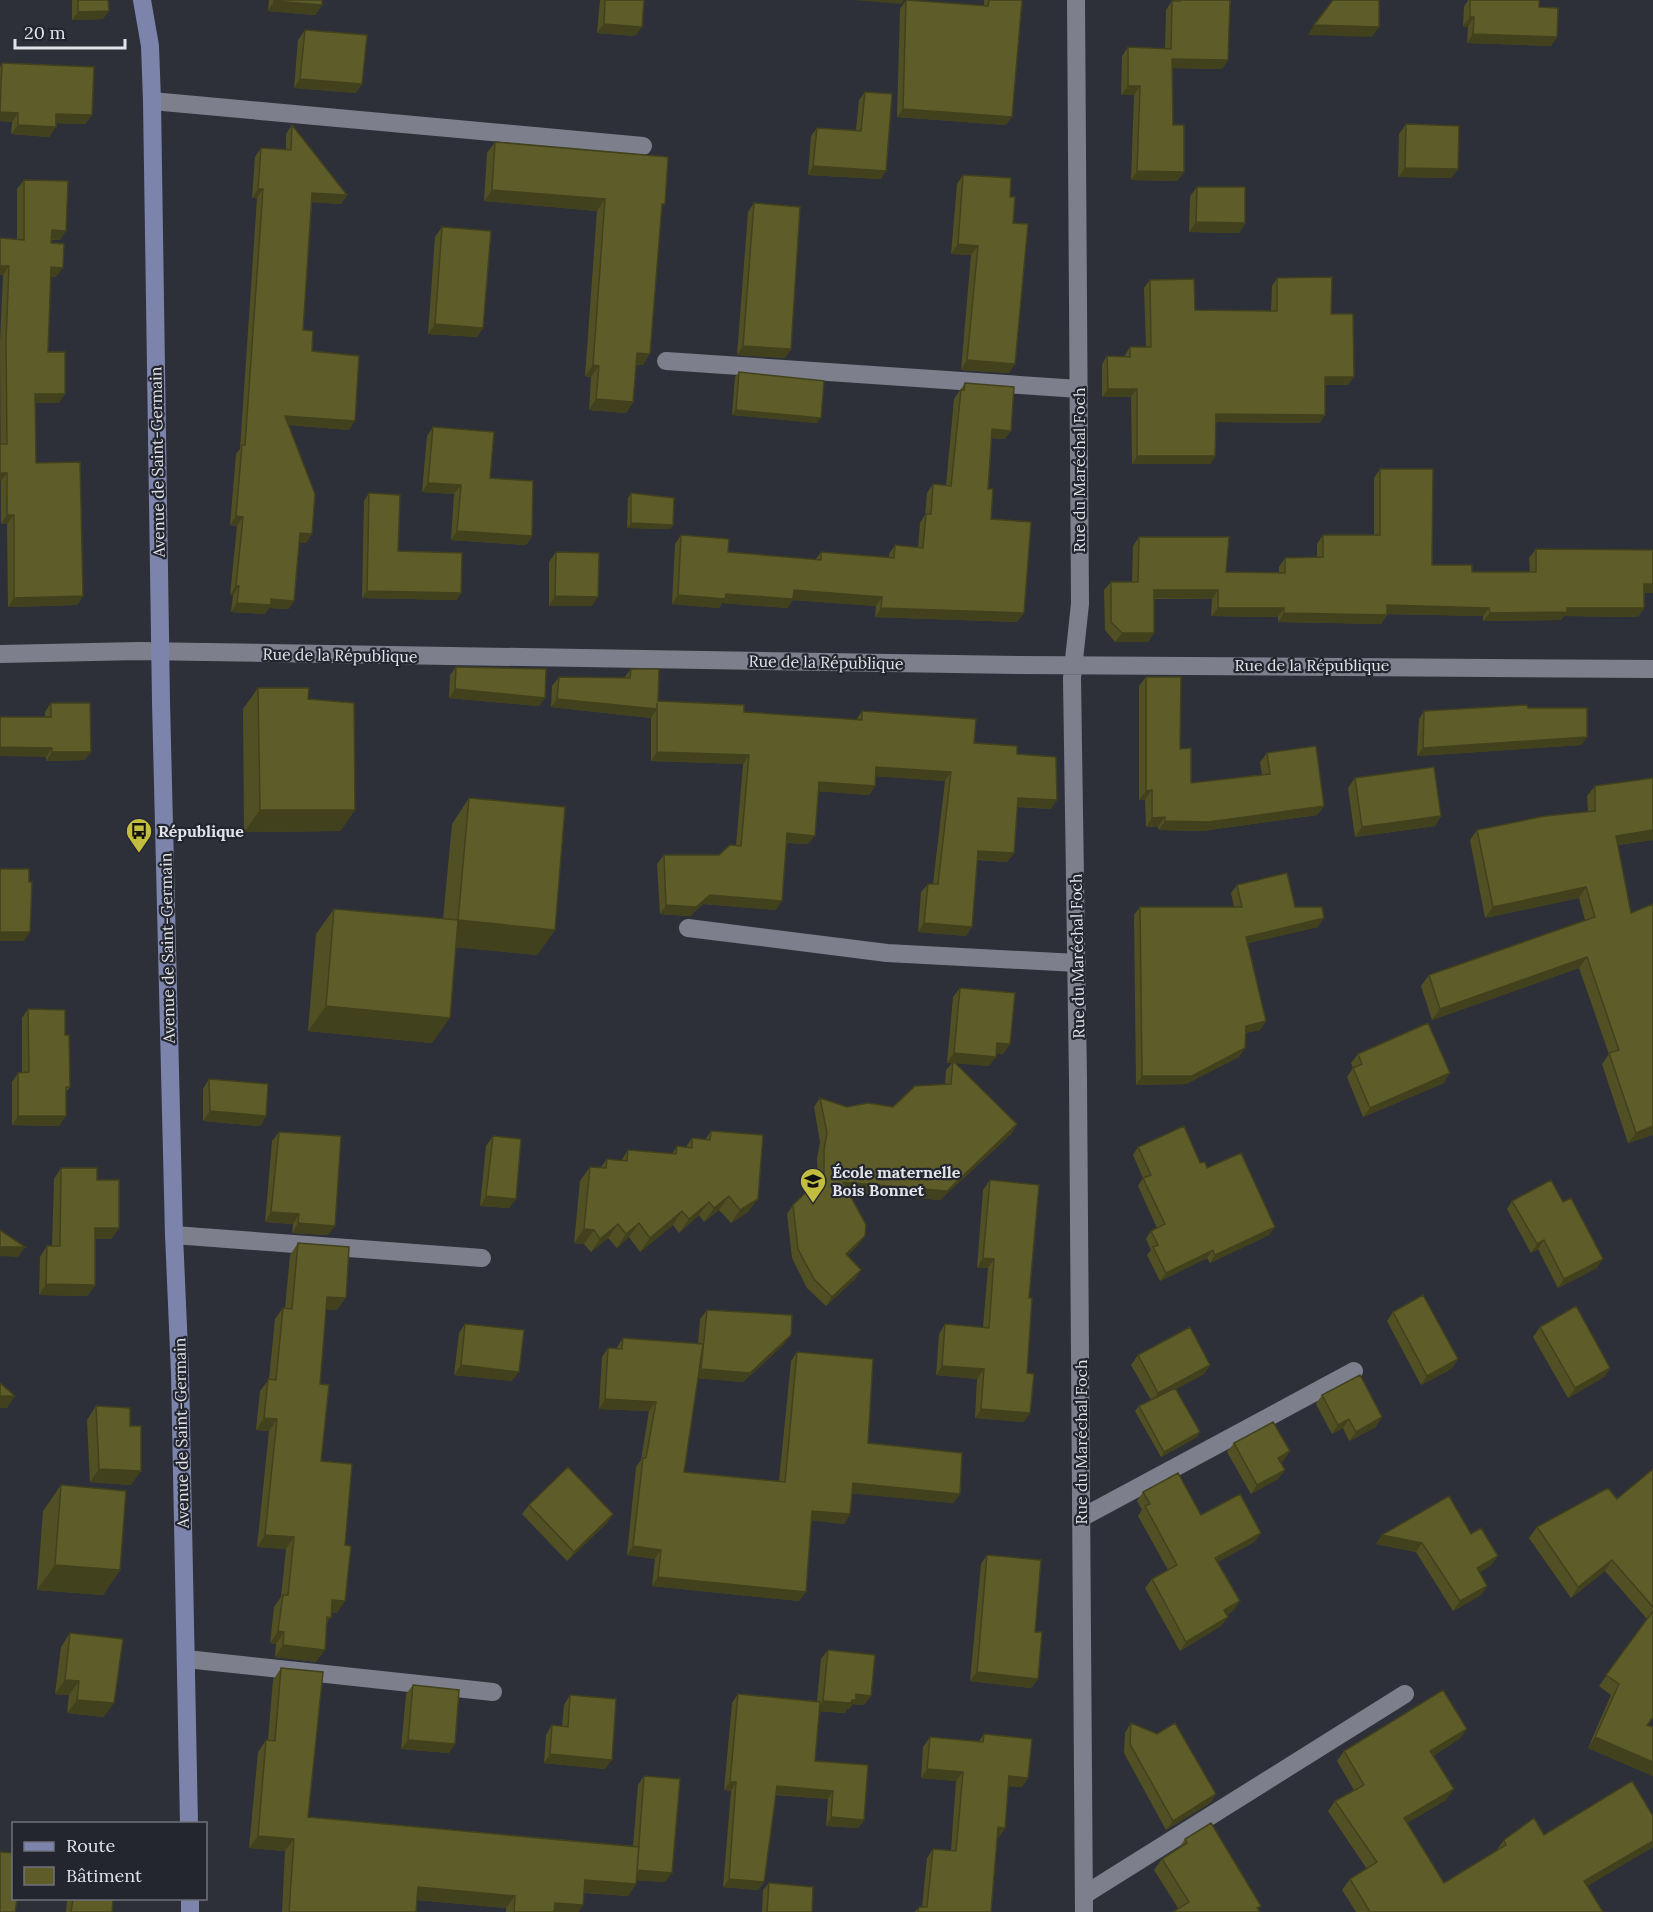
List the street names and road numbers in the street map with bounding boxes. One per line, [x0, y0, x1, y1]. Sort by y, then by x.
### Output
street label: Avenue de Saint-Germain [145, 366, 169, 559]
street label: Rue du Maréchal Foch [1069, 387, 1089, 553]
street label: Rue de la République [262, 644, 418, 666]
street label: Rue de la République [748, 651, 904, 673]
street label: Rue de la République [1234, 655, 1390, 675]
street label: Avenue de Saint-Germain [155, 852, 179, 1045]
street label: Rue du Maréchal Foch [1066, 873, 1088, 1039]
street label: Avenue de Saint-Germain [169, 1337, 193, 1530]
street label: Rue du Maréchal Foch [1071, 1359, 1091, 1525]

